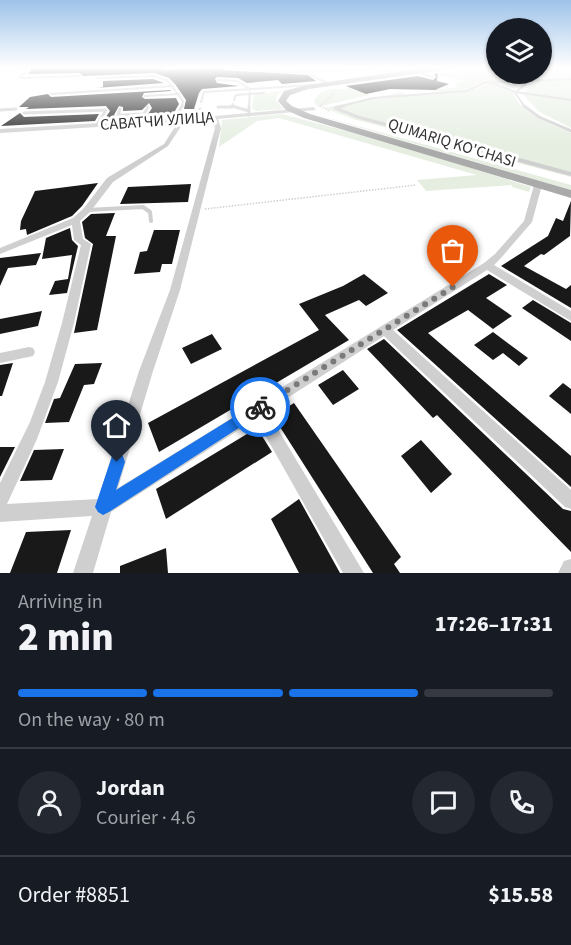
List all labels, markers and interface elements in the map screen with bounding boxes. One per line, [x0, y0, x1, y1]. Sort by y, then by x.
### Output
map controls [486, 18, 552, 84]
button: layers [486, 18, 552, 84]
street label: САВАТЧИ УЛИЦА [99, 106, 215, 136]
street label: QUMARIQ KO'CHASI [385, 113, 519, 173]
pin [427, 225, 478, 287]
icon: bag [436, 234, 469, 267]
courier [230, 377, 290, 437]
icon: bike [244, 391, 277, 424]
pin [91, 400, 142, 462]
icon: home [100, 409, 133, 442]
text: Arriving in [18, 588, 103, 616]
text: 17:26–17:31 [435, 608, 553, 640]
text: 2 min [18, 610, 114, 666]
text: On the way · 80 m [18, 706, 165, 734]
button: person [18, 771, 81, 834]
button: chat [412, 771, 475, 834]
button: phone [490, 771, 553, 834]
text: Jordan [96, 772, 165, 804]
text: Courier · 4.6 [96, 804, 196, 832]
text: Order #8851 [18, 879, 130, 911]
text: $15.58 [488, 879, 553, 911]

